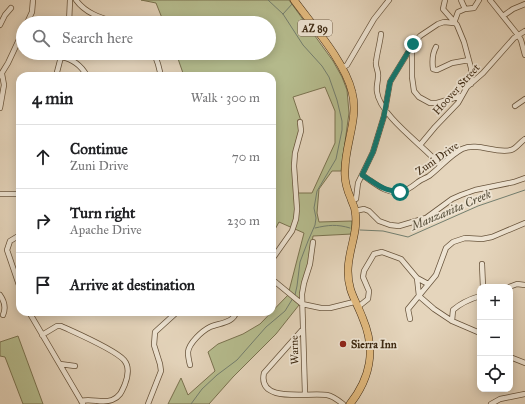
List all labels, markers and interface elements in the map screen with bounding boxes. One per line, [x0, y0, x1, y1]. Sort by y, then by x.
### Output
search box [16, 16, 276, 60]
road number: AZ 89 [298, 20, 332, 36]
icon: search [30, 27, 52, 49]
text: Search here [62, 29, 133, 47]
route end [404, 35, 422, 53]
street label: Hoover Street [430, 61, 483, 117]
text: 4 min [32, 88, 73, 109]
text: Walk · 300 m [191, 90, 260, 106]
street label: Zuni Drive [413, 139, 462, 178]
text: Continue [70, 140, 128, 158]
icon: ahead [32, 146, 54, 168]
text: 70 m [232, 149, 260, 165]
text: Zuni Drive [70, 158, 129, 174]
route start [391, 183, 409, 201]
water label: Manzanita Creek [408, 187, 494, 233]
text: Turn right [70, 204, 135, 222]
icon: right [32, 210, 54, 232]
text: 230 m [227, 213, 260, 229]
text: Apache Drive [70, 222, 142, 238]
icon: arrive [32, 274, 54, 296]
text: Arrive at destination [70, 276, 195, 294]
map controls [477, 284, 513, 392]
button: + [477, 284, 513, 320]
button: − [477, 320, 513, 356]
street label: Warne [287, 335, 302, 365]
place label: Sierra Inn [351, 338, 397, 351]
marker: Sierra Inn [338, 339, 348, 349]
button: locate [477, 356, 513, 392]

